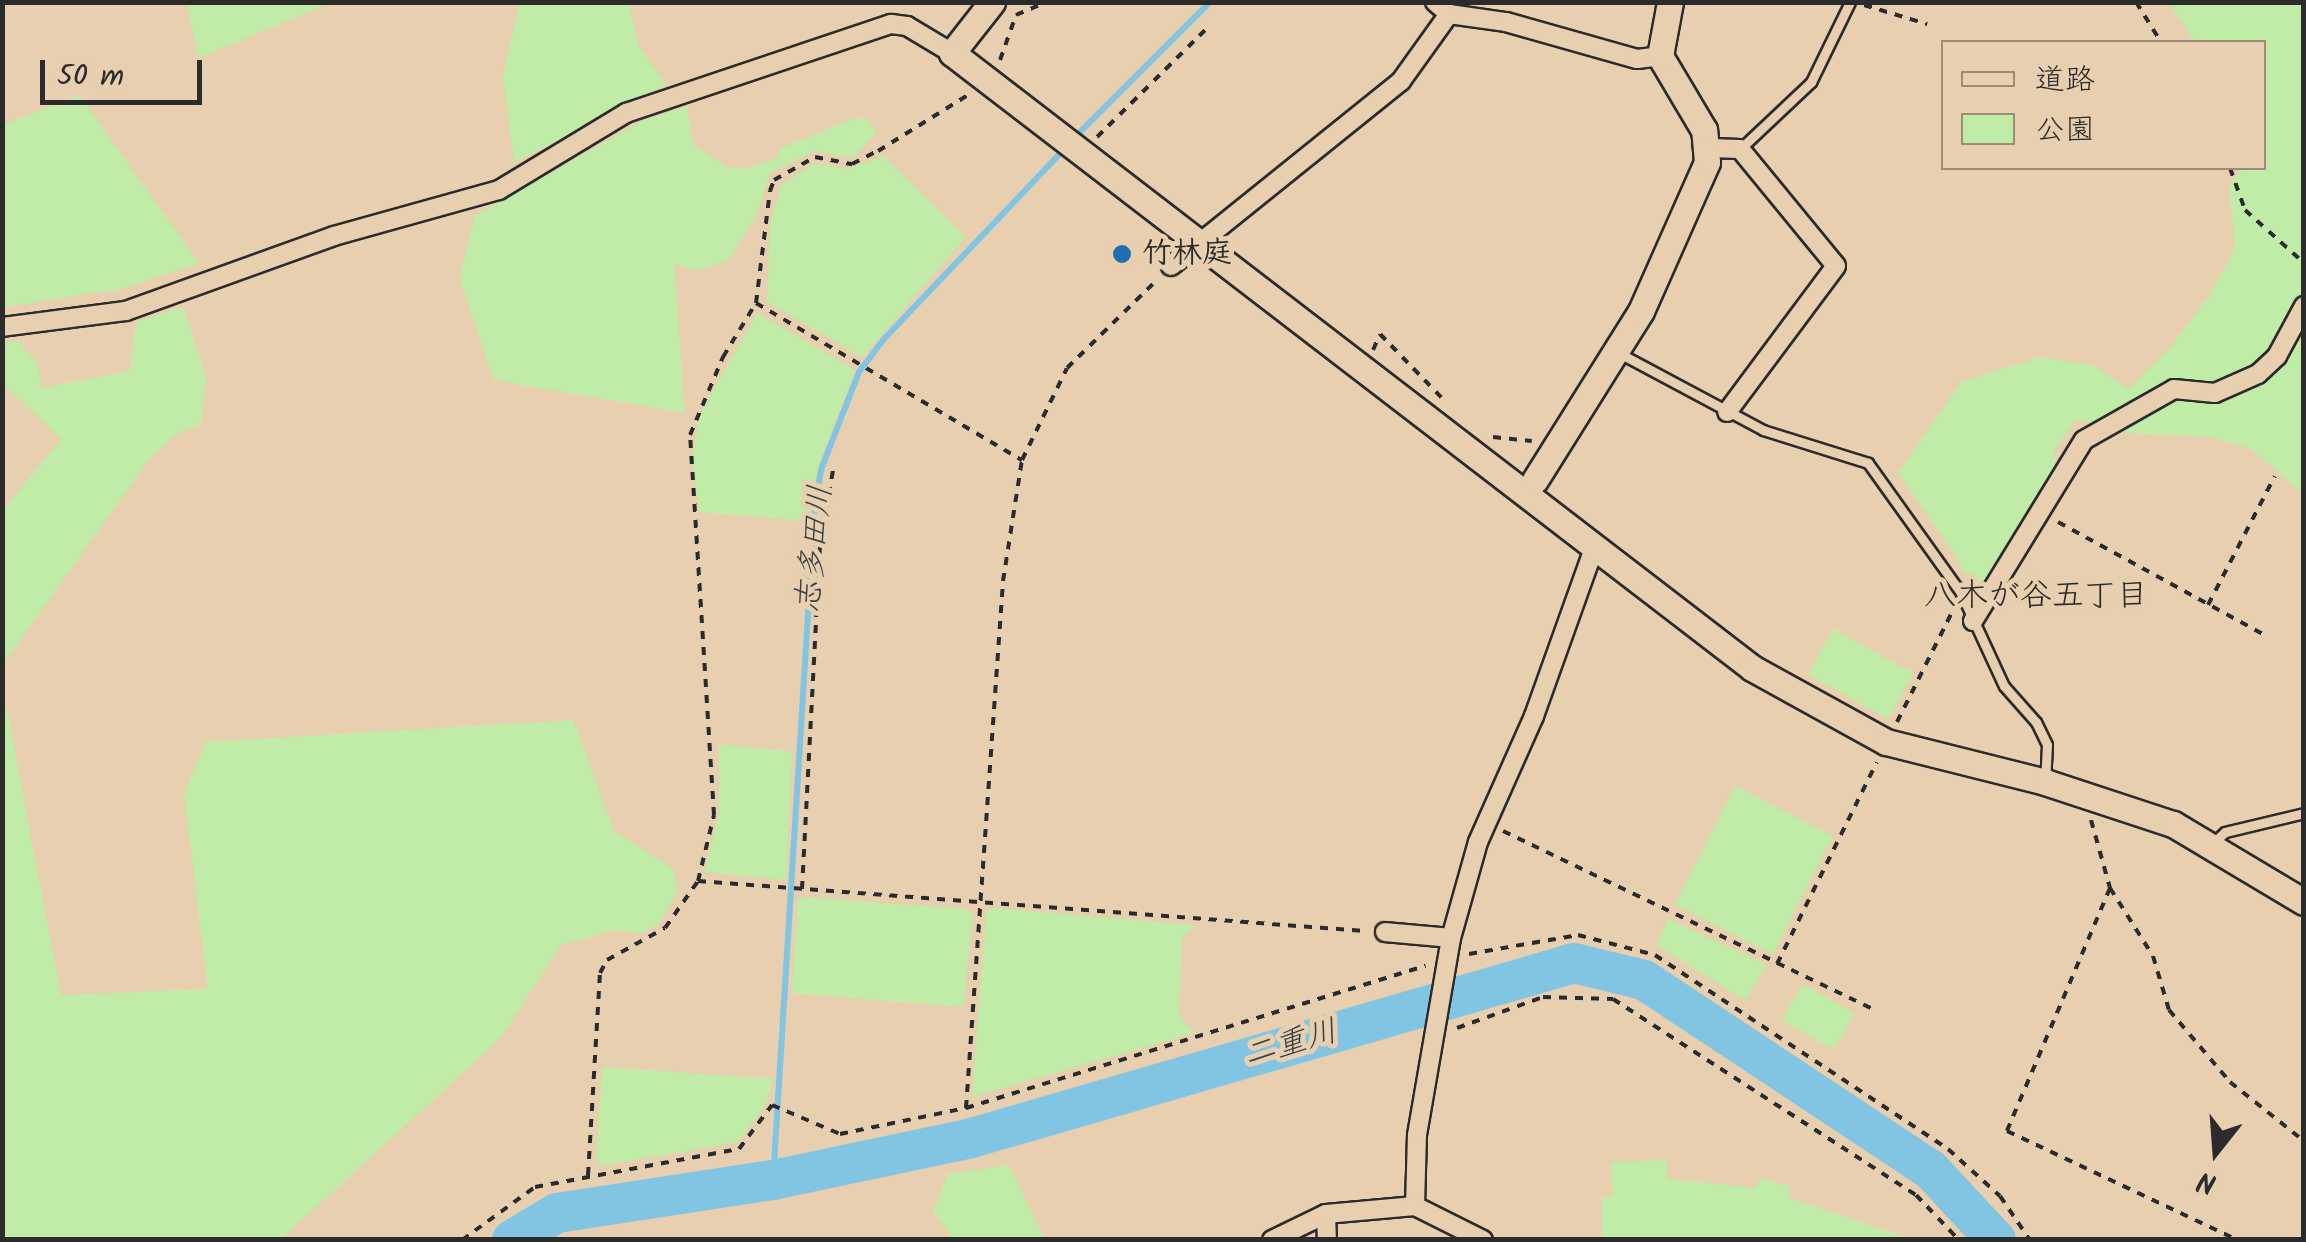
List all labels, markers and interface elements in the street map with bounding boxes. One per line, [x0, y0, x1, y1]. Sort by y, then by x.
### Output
scale bar [45, 40, 208, 102]
legend [1941, 40, 2266, 170]
text: 50 m [57, 53, 124, 101]
text: 道路 [2035, 57, 2095, 105]
text: 公園 [2035, 107, 2095, 155]
place label: 竹林庭 [1142, 236, 1232, 272]
marker: 竹林庭 [1111, 243, 1133, 265]
water label: 志多田川 [790, 483, 842, 615]
district label: 八木が谷五丁目 [1924, 578, 2148, 616]
water label: 二重川 [1240, 1013, 1342, 1077]
north arrow [2166, 1102, 2266, 1202]
text: N [2192, 1157, 2222, 1205]

